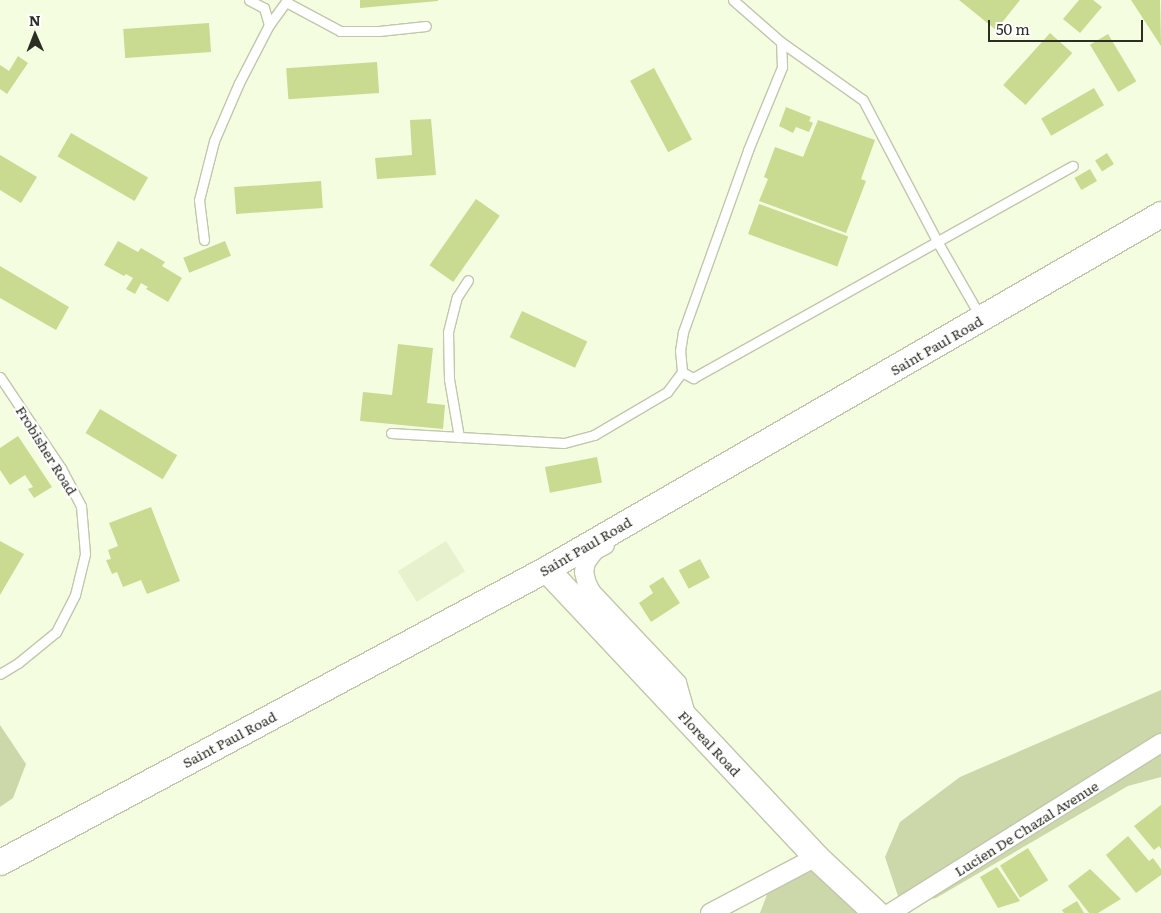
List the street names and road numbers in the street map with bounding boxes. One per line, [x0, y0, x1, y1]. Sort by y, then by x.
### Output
street label: Saint Paul Road [887, 312, 985, 378]
street label: Frobisher Road [13, 402, 81, 498]
street label: Saint Paul Road [536, 513, 634, 579]
street label: Saint Paul Road [179, 707, 279, 771]
street label: Floreal Road [675, 707, 745, 779]
street label: Lucien De Chazal Avenue [951, 777, 1101, 879]

